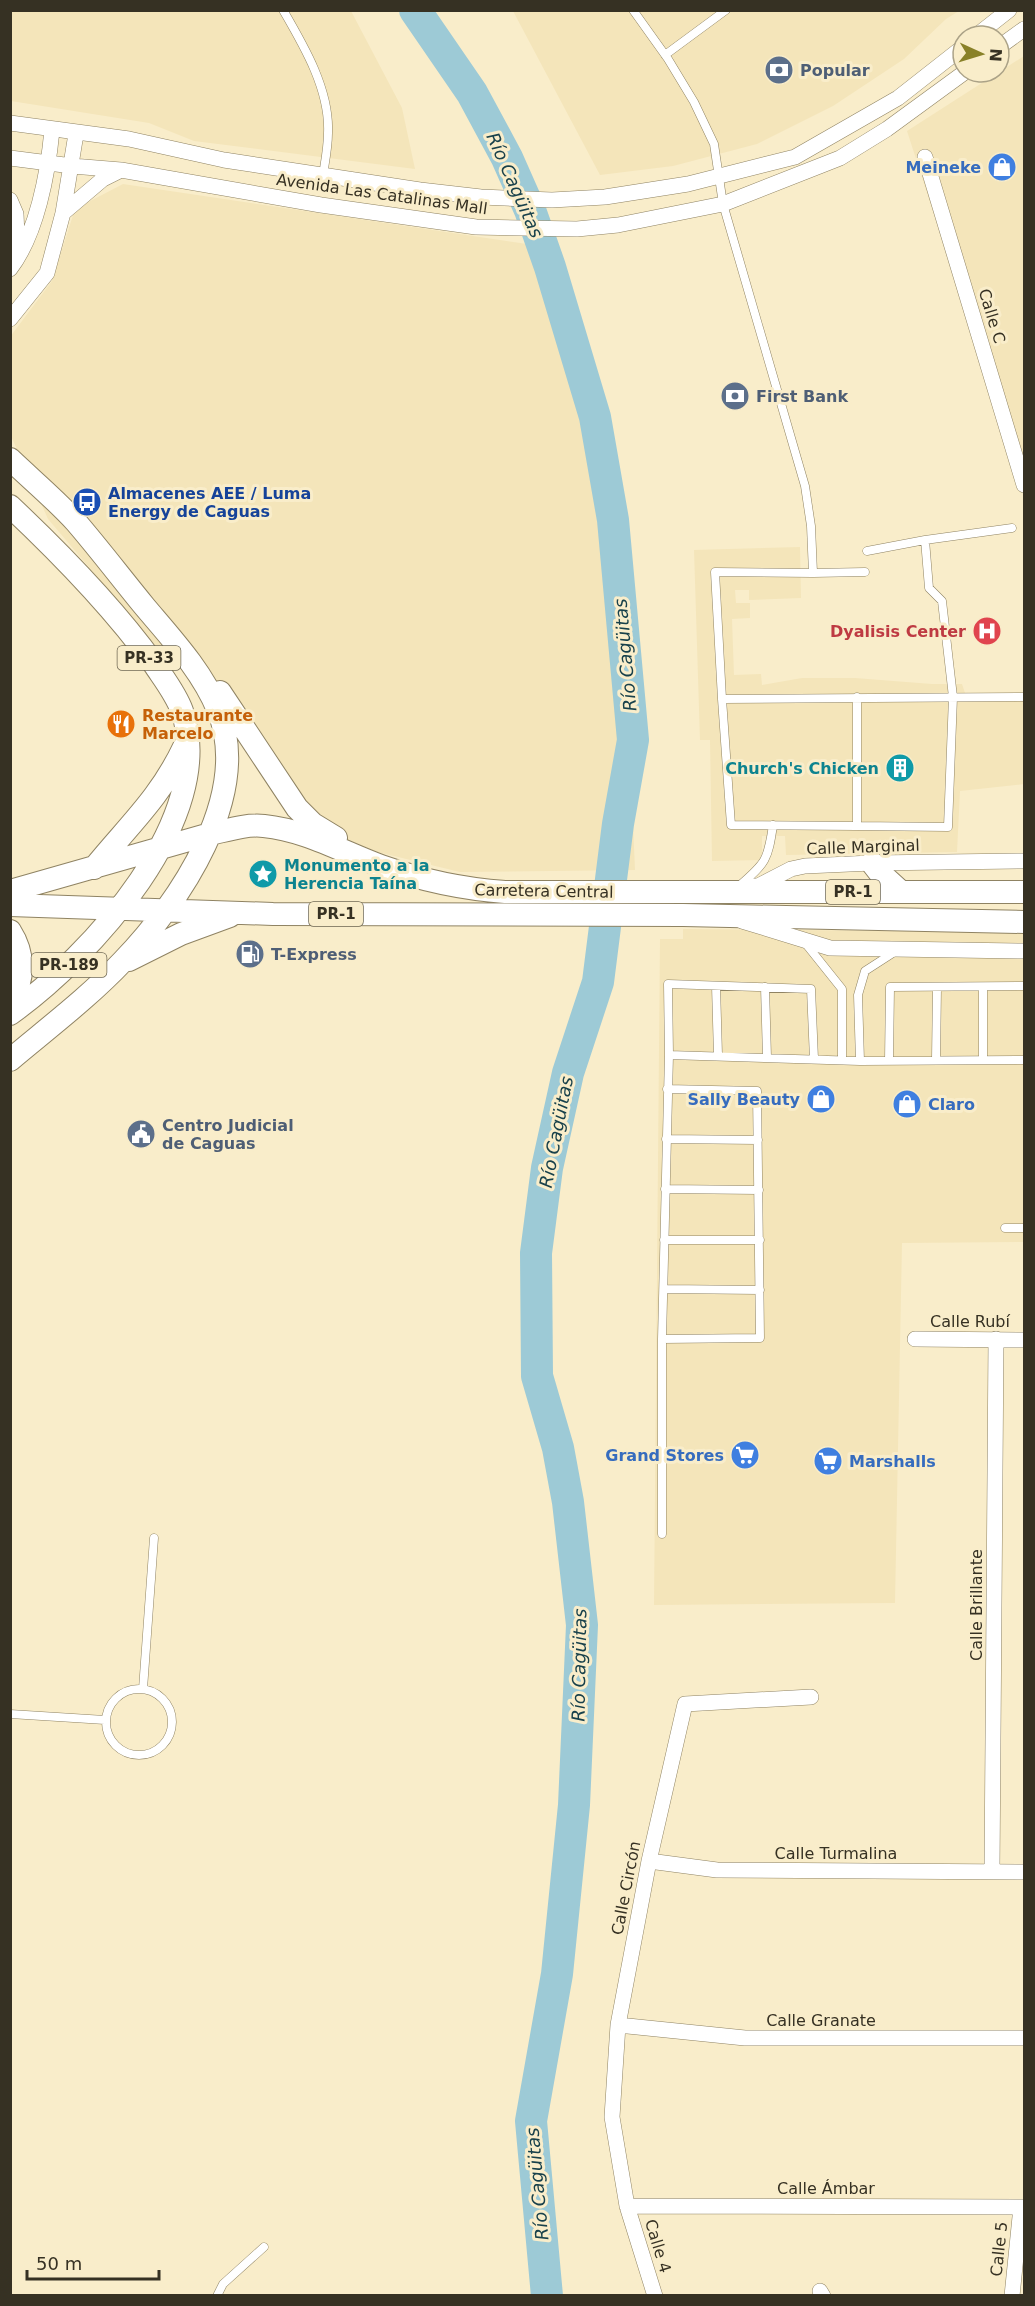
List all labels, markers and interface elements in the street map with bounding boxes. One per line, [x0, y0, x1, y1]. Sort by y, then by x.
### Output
north arrow [951, 24, 1011, 84]
text: N [986, 48, 1005, 62]
bank icon: Popular [763, 54, 795, 86]
place label: Popular [800, 61, 870, 80]
water label: Río Cagüitas [482, 129, 548, 241]
shop icon: Meineke [986, 151, 1018, 183]
place label: Meineke [905, 158, 981, 177]
street label: Avenida Las Catalinas Mall [275, 170, 489, 218]
street label: Calle C [975, 286, 1009, 346]
bank icon: First Bank [719, 380, 751, 412]
place label: First Bank [756, 387, 848, 406]
place label: Almacenes AEE / Luma Energy de Caguas [108, 484, 311, 521]
bus stop icon: Almacenes AEE / Luma Energy de Caguas [71, 486, 103, 518]
water label: Río Cagüitas [610, 598, 640, 712]
hospital icon: Dyalisis Center [971, 615, 1003, 647]
place label: Dyalisis Center [830, 622, 966, 641]
road number: PR-33 [118, 646, 180, 670]
place label: Restaurante Marcelo [142, 706, 253, 743]
restaurant icon: Restaurante Marcelo [105, 708, 137, 740]
building icon: Church's Chicken [884, 752, 916, 784]
place label: Church's Chicken [725, 759, 879, 778]
street label: Calle Marginal [806, 836, 920, 858]
place label: Monumento a la Herencia Taína [284, 856, 429, 893]
place icon: Monumento a la Herencia Taína [247, 858, 279, 890]
street label: Carretera Central [474, 880, 614, 902]
road number: PR-1 [826, 880, 880, 904]
road number: PR-1 [309, 902, 363, 926]
fuel station icon: T-Express [234, 938, 266, 970]
place label: T-Express [271, 945, 357, 964]
road number: PR-189 [32, 953, 106, 977]
water label: Río Cagüitas [535, 1074, 577, 1190]
shop icon: Sally Beauty [805, 1083, 837, 1115]
shop icon: Claro [891, 1088, 923, 1120]
place label: Sally Beauty [687, 1090, 801, 1109]
place label: Claro [928, 1095, 975, 1114]
place label: Centro Judicial de Caguas [162, 1116, 294, 1153]
public building icon: Centro Judicial de Caguas [125, 1118, 157, 1150]
street label: Calle Rubí [930, 1312, 1011, 1331]
supermarket icon: Grand Stores [729, 1439, 761, 1471]
supermarket icon: Marshalls [812, 1445, 844, 1477]
place label: Grand Stores [605, 1446, 724, 1465]
place label: Marshalls [849, 1452, 936, 1471]
street label: Calle Brillante [967, 1549, 986, 1661]
water label: Río Cagüitas [568, 1608, 590, 1722]
street label: Calle Circón [608, 1839, 644, 1937]
street label: Calle Turmalina [775, 1844, 897, 1863]
street label: Calle Granate [766, 2011, 876, 2030]
water label: Río Cagüitas [522, 2127, 552, 2241]
street label: Calle Ámbar [777, 2179, 875, 2198]
street label: Calle 4 [641, 2217, 675, 2275]
street label: Calle 5 [987, 2221, 1011, 2277]
scale bar [27, 2243, 159, 2281]
text: 50 m [36, 2253, 82, 2274]

